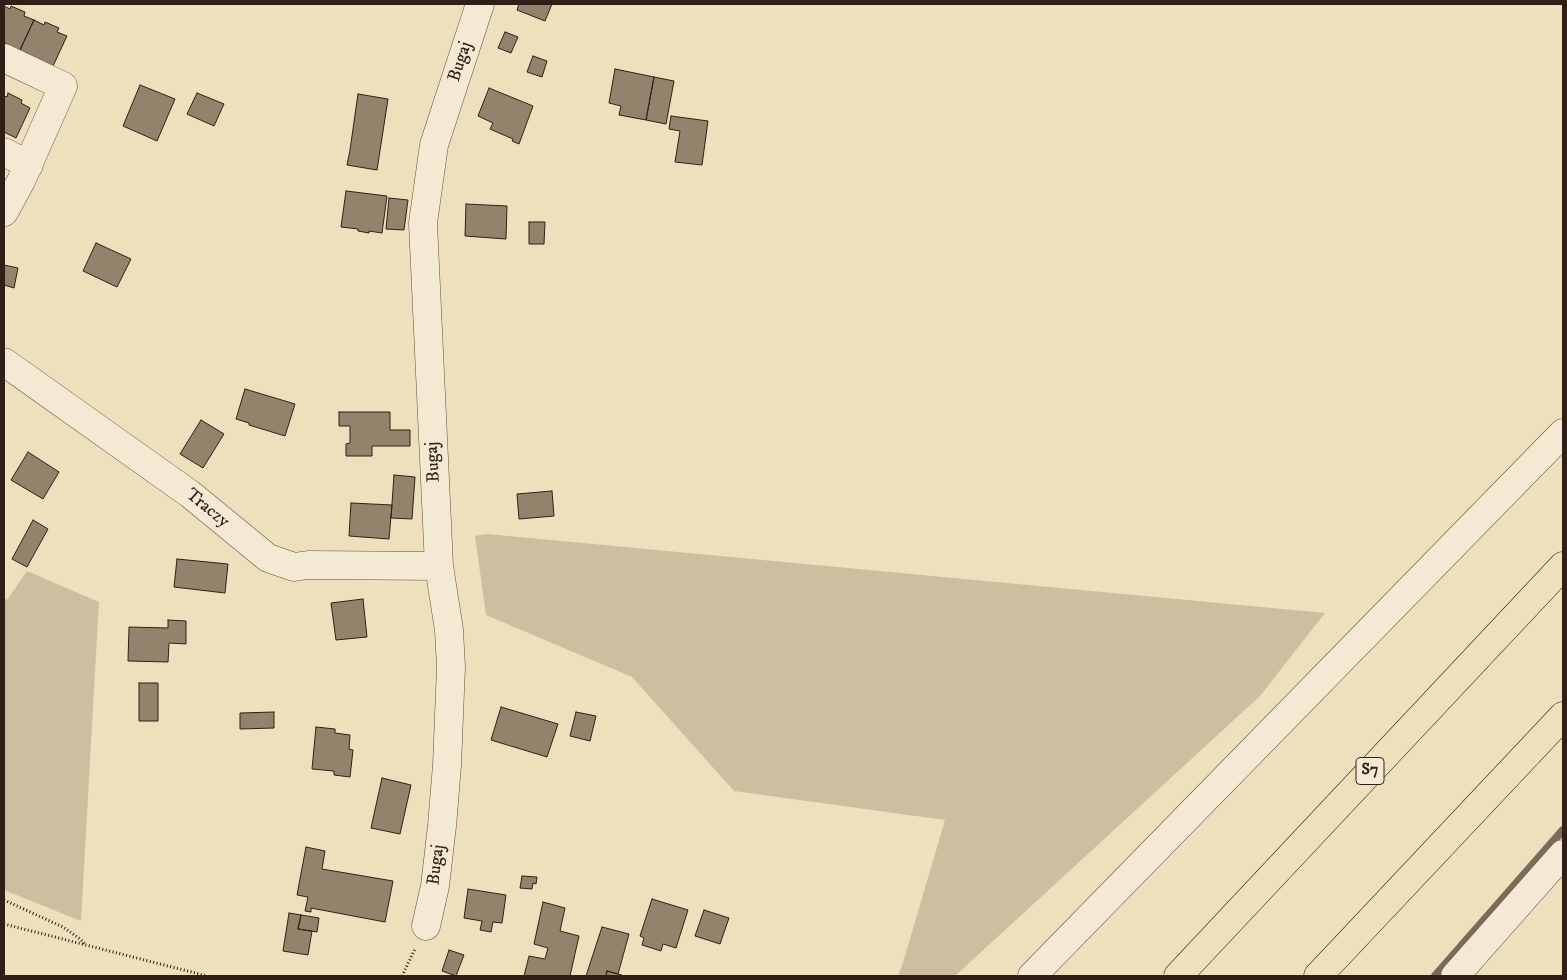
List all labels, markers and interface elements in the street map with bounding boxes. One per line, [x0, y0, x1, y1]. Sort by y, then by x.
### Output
street label: Bugaj [444, 39, 478, 85]
street label: Bugaj [422, 441, 446, 483]
street label: Traczy [181, 485, 233, 533]
road number: S7 [1356, 758, 1384, 784]
street label: Bugaj [424, 843, 450, 887]

